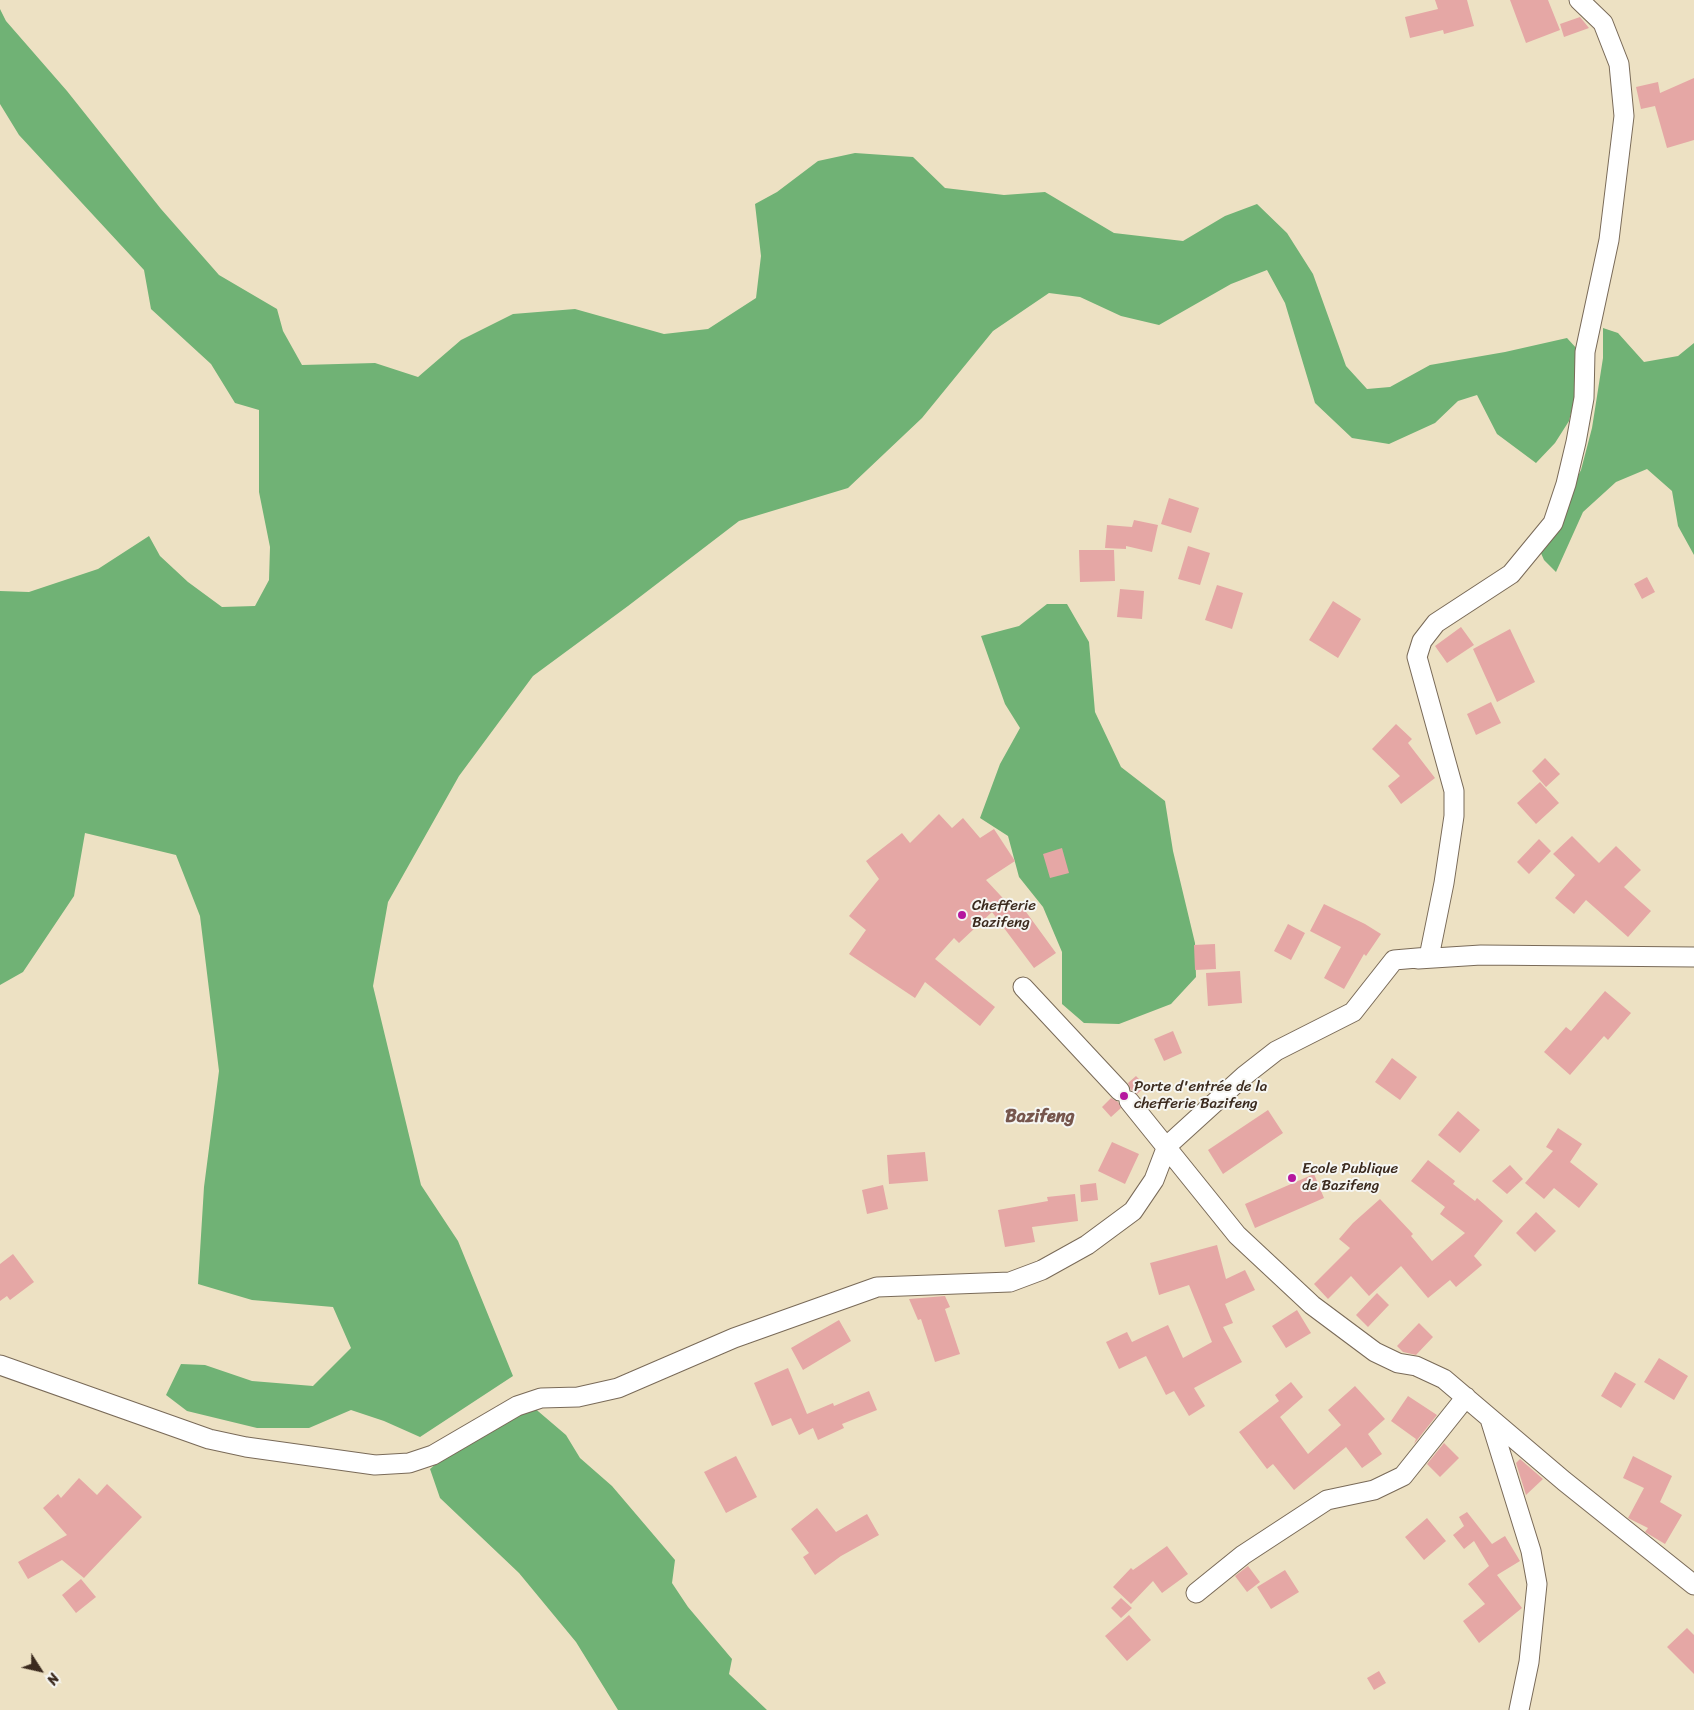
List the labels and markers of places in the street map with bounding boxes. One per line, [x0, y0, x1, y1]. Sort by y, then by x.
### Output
place label: Chefferie Bazifeng [972, 897, 1036, 932]
marker: Chefferie Bazifeng [956, 909, 968, 921]
place label: Porte d'entrée de la chefferie Bazifeng [1134, 1078, 1267, 1113]
marker: Porte d'entrée de la chefferie Bazifeng [1118, 1090, 1130, 1102]
place label: Ecole Publique de Bazifeng [1302, 1160, 1398, 1195]
marker: Ecole Publique de Bazifeng [1286, 1172, 1298, 1184]

